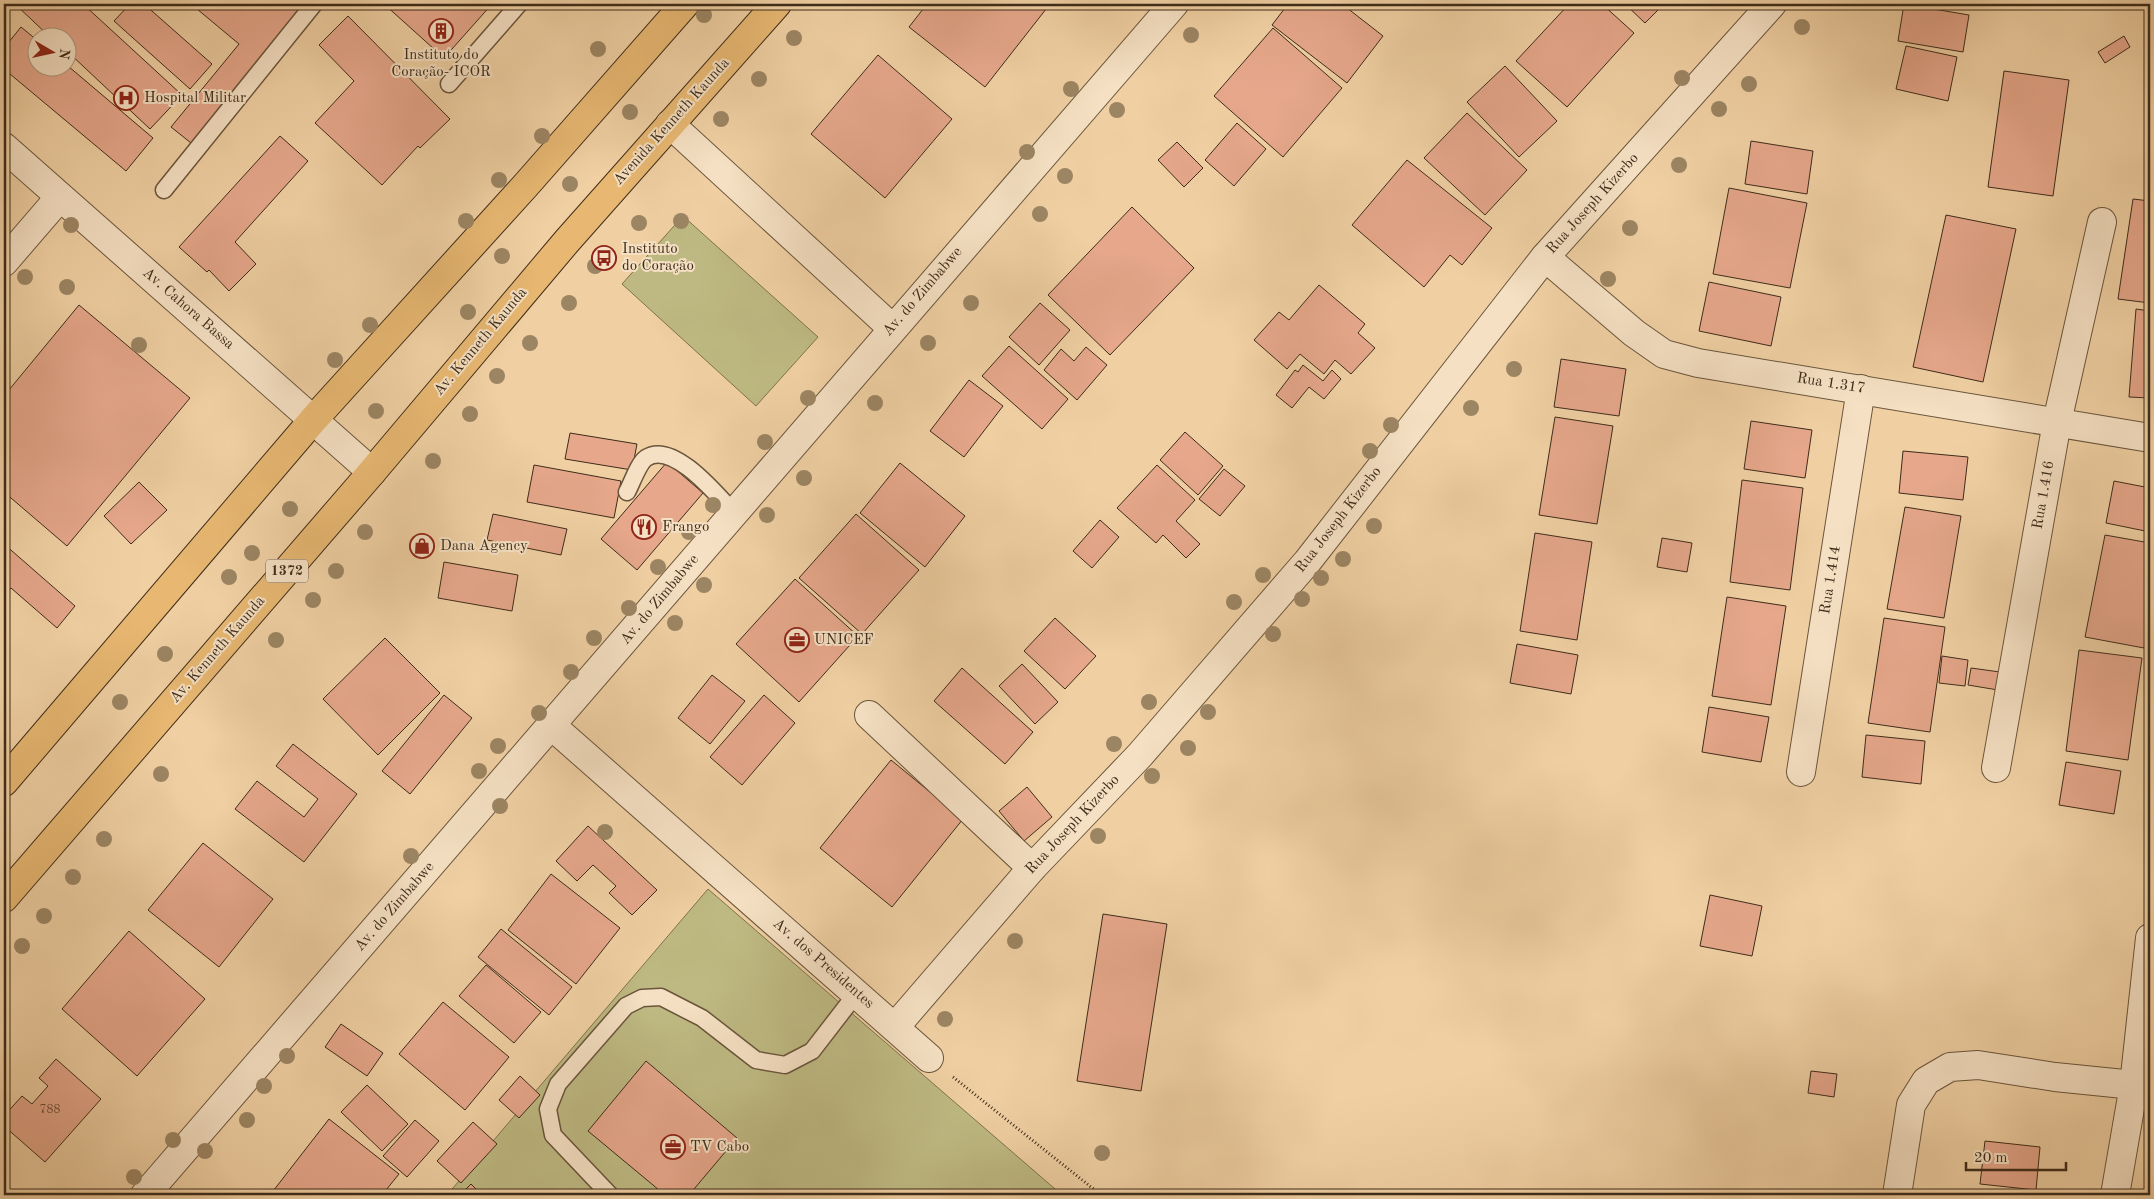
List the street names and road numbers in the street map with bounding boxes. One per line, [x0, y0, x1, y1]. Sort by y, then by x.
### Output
street label: Avenida Kenneth Kaunda [611, 55, 733, 188]
street label: Rua Joseph Kizerbo [1544, 151, 1642, 257]
street label: Av. do Zimbabwe [880, 245, 966, 339]
street label: Av. Cahora Bassa [139, 265, 237, 353]
street label: Av. Kenneth Kaunda [432, 285, 531, 399]
street label: Rua 1.317 [1796, 371, 1866, 397]
street label: Rua 1.416 [2031, 460, 2057, 530]
street label: Rua Joseph Kizerbo [1293, 464, 1385, 576]
street label: Rua 1.414 [1818, 545, 1844, 615]
street label: Av. do Zimbabwe [618, 552, 702, 648]
road number: 1372 [266, 560, 308, 582]
street label: Av. Kenneth Kaunda [168, 593, 269, 706]
street label: Rua Joseph Kizerbo [1023, 772, 1123, 878]
street label: Av. do Zimbabwe [352, 860, 438, 954]
street label: Av. dos Presidentes [770, 916, 876, 1012]

